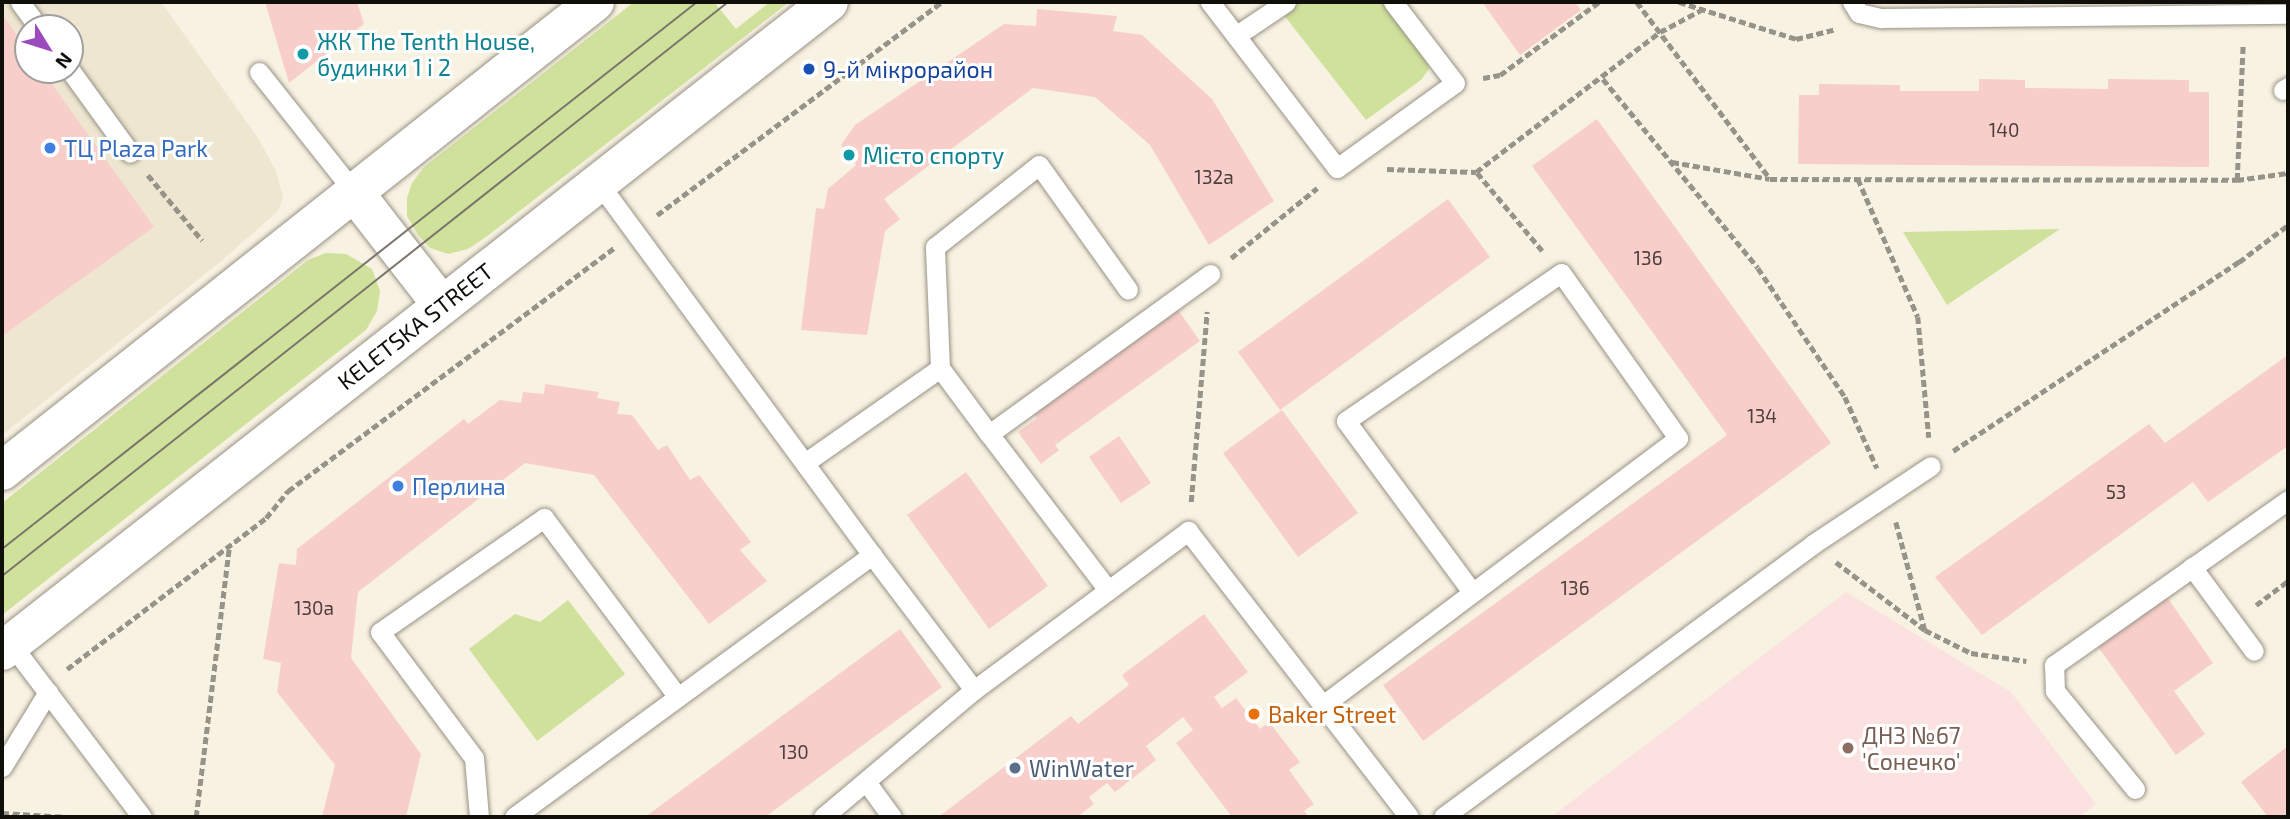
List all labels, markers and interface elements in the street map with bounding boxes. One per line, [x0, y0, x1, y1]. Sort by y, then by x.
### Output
north arrow [14, 14, 84, 84]
place label: ЖК Тhe Tenth House, будинки 1 і 2 [317, 27, 536, 81]
marker: ЖК Тhe Tenth House, будинки 1 і 2 [295, 46, 311, 62]
text: N [51, 49, 78, 73]
place label: 9-й мікрорайон [823, 55, 993, 83]
marker: 9-й мікрорайон [801, 61, 817, 77]
house number: 140 [1989, 119, 2019, 141]
place label: ТЦ Plaza Park [64, 134, 208, 162]
marker: ТЦ Plaza Park [42, 140, 58, 156]
place label: Місто спорту [863, 141, 1004, 169]
marker: Місто спорту [841, 147, 857, 163]
house number: 132а [1194, 166, 1234, 188]
house number: 136 [1634, 247, 1662, 269]
street label: KELETSKA STREET [332, 257, 498, 395]
house number: 134 [1747, 405, 1777, 427]
place label: Перлина [412, 472, 506, 500]
marker: Перлина [390, 478, 406, 494]
house number: 53 [2106, 481, 2126, 503]
house number: 136 [1561, 577, 1589, 599]
house number: 130а [294, 597, 334, 619]
place label: Baker Street [1268, 700, 1397, 728]
marker: Baker Street [1246, 706, 1262, 722]
place label: ДНЗ №67 'Сонечко' [1862, 721, 1961, 775]
marker: ДНЗ №67 'Сонечко' [1840, 740, 1856, 756]
house number: 130 [779, 741, 809, 763]
place label: WinWater [1029, 754, 1134, 782]
marker: WinWater [1007, 760, 1023, 776]

